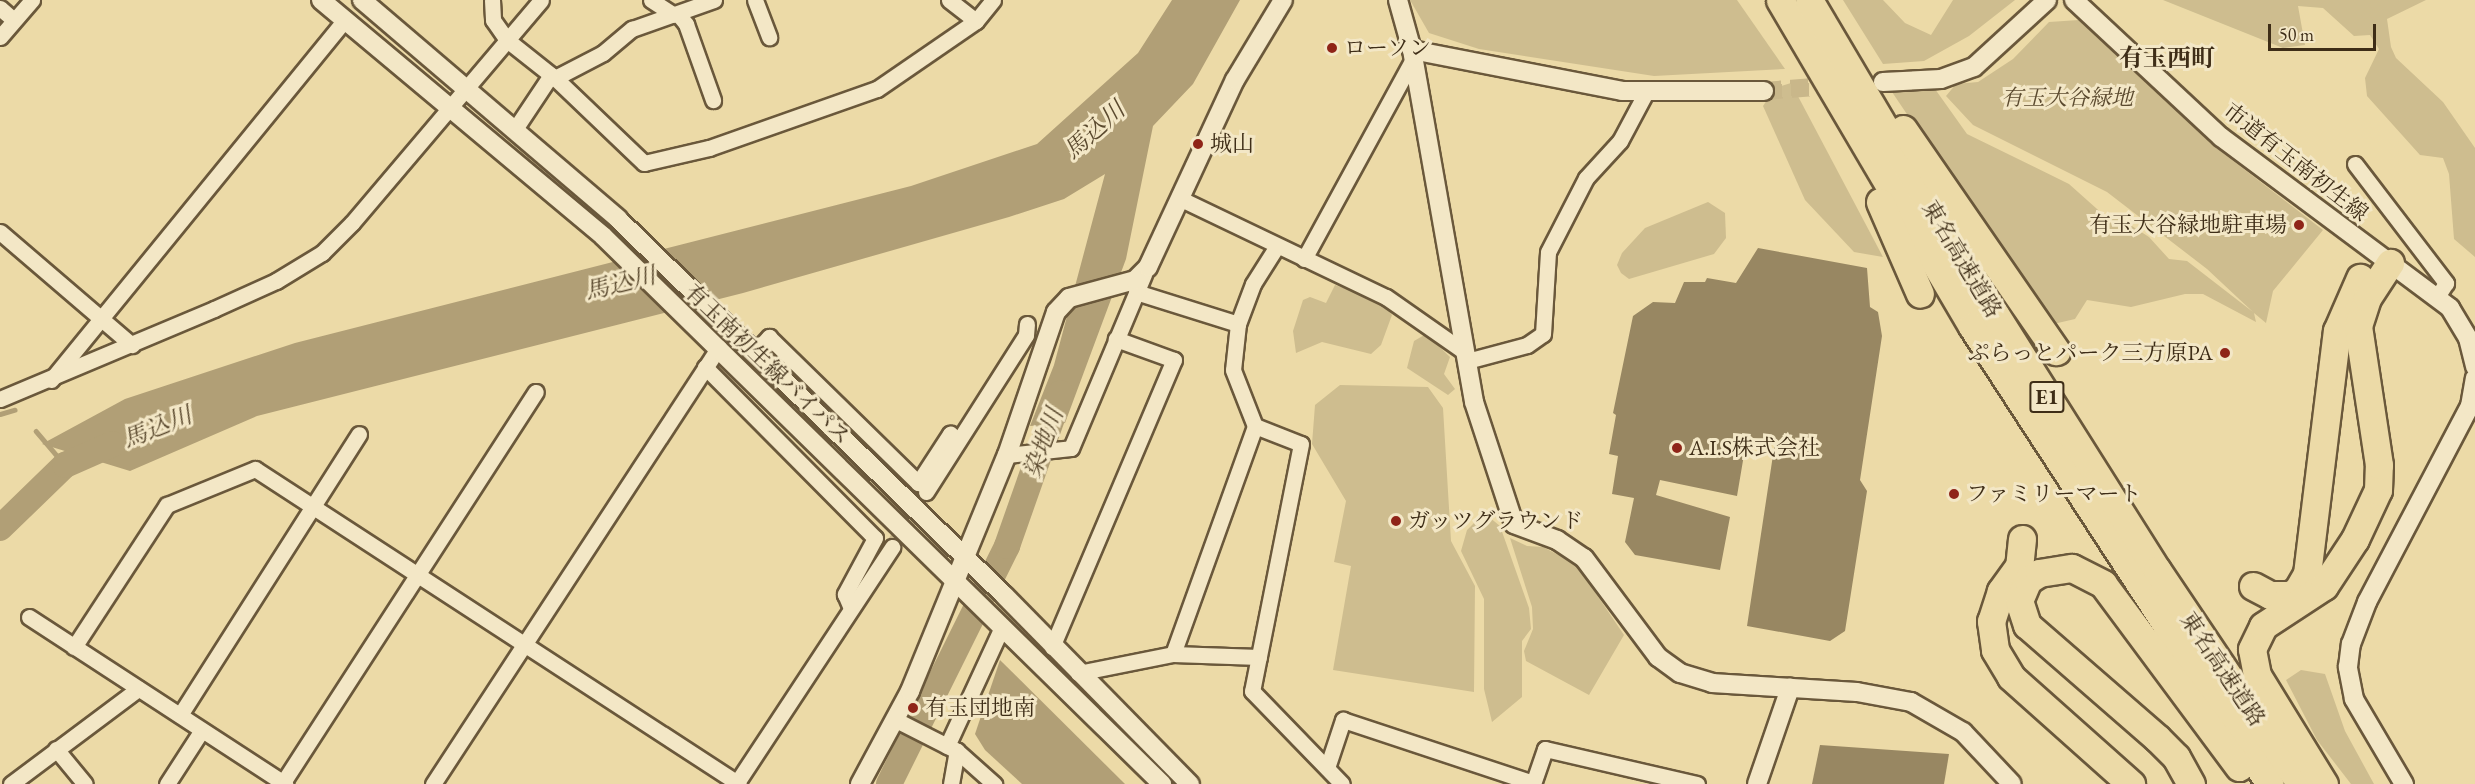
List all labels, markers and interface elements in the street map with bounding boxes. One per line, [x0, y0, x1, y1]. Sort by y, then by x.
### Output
scale bar [2271, 12, 2379, 50]
text: 50 m [2279, 23, 2314, 46]
place label: ローソン [1344, 35, 1432, 61]
marker: ローソン [1325, 41, 1339, 55]
district label: 有玉西町 [2119, 44, 2215, 72]
park label: 有玉大谷緑地 [2001, 85, 2133, 111]
water label: 馬込川 [1058, 95, 1130, 165]
street label: 市道有玉南初生線 [2219, 97, 2373, 227]
place label: 城山 [1210, 131, 1254, 157]
marker: 城山 [1191, 137, 1205, 151]
street label: 東名高速道路 [1917, 196, 2007, 322]
place label: 有玉大谷緑地駐車場 [2089, 212, 2287, 238]
marker: 有玉大谷緑地駐車場 [2292, 218, 2306, 232]
water label: 馬込川 [582, 260, 658, 306]
street label: 有玉南初生線バイパス [680, 278, 856, 450]
place label: ぷらっとパーク三方原PA [1968, 340, 2213, 366]
marker: ぷらっとパーク三方原PA [2218, 346, 2232, 360]
road number: E1 [2029, 379, 2065, 415]
water label: 馬込川 [118, 400, 196, 454]
water label: 染地川 [1017, 404, 1069, 482]
place label: A.I.S株式会社 [1689, 435, 1820, 461]
marker: A.I.S株式会社 [1670, 441, 1684, 455]
place label: ファミリーマート [1966, 481, 2142, 507]
marker: ファミリーマート [1947, 487, 1961, 501]
place label: ガッツグラウンド [1408, 508, 1584, 534]
marker: ガッツグラウンド [1389, 514, 1403, 528]
street label: 東名高速道路 [2175, 607, 2271, 731]
place label: 有玉団地南 [925, 695, 1035, 721]
marker: 有玉団地南 [906, 701, 920, 715]

